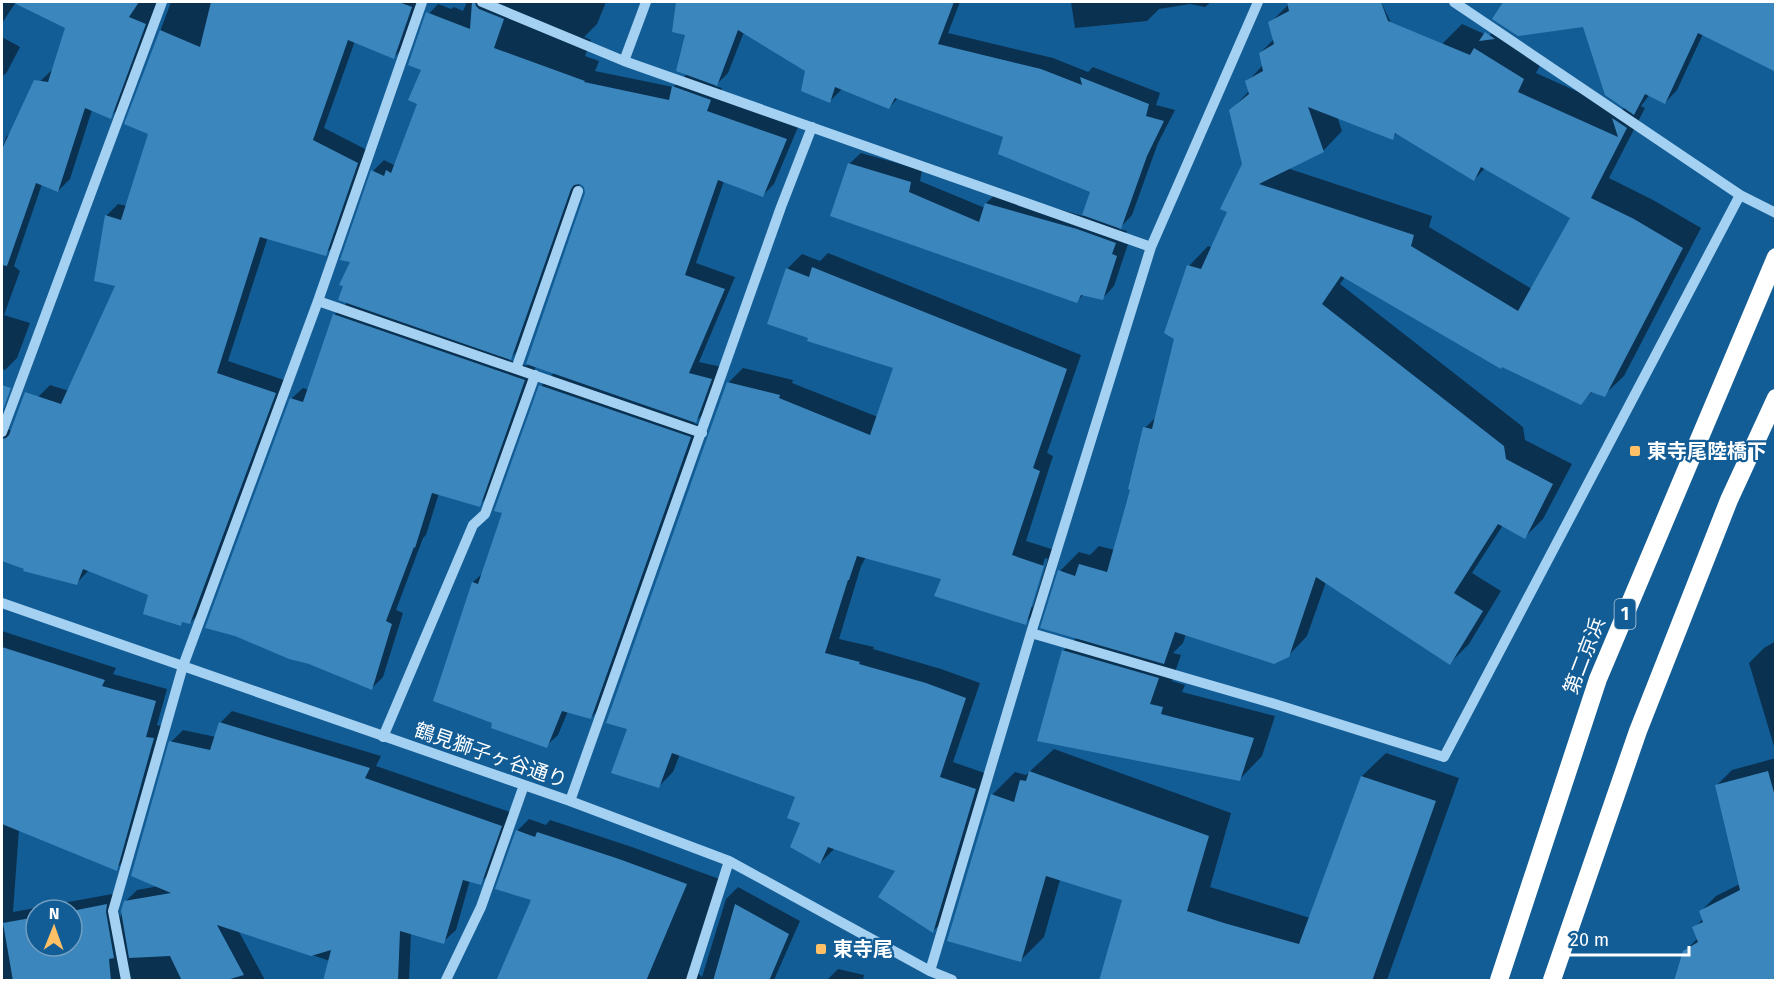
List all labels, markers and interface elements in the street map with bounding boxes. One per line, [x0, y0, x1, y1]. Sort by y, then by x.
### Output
place label: 東寺尾陸橋下 [1647, 439, 1767, 463]
marker: 東寺尾陸橋下 [1628, 444, 1642, 458]
road number: 1 [1614, 599, 1636, 629]
street label: 第二京浜 [1558, 614, 1610, 698]
street label: 鶴見獅子ヶ谷通り [411, 718, 571, 792]
north arrow [24, 898, 84, 958]
text: N [49, 904, 60, 923]
scale bar [1561, 919, 1688, 957]
text: 20 m [1570, 929, 1609, 951]
place label: 東寺尾 [833, 937, 893, 961]
marker: 東寺尾 [814, 942, 828, 956]

